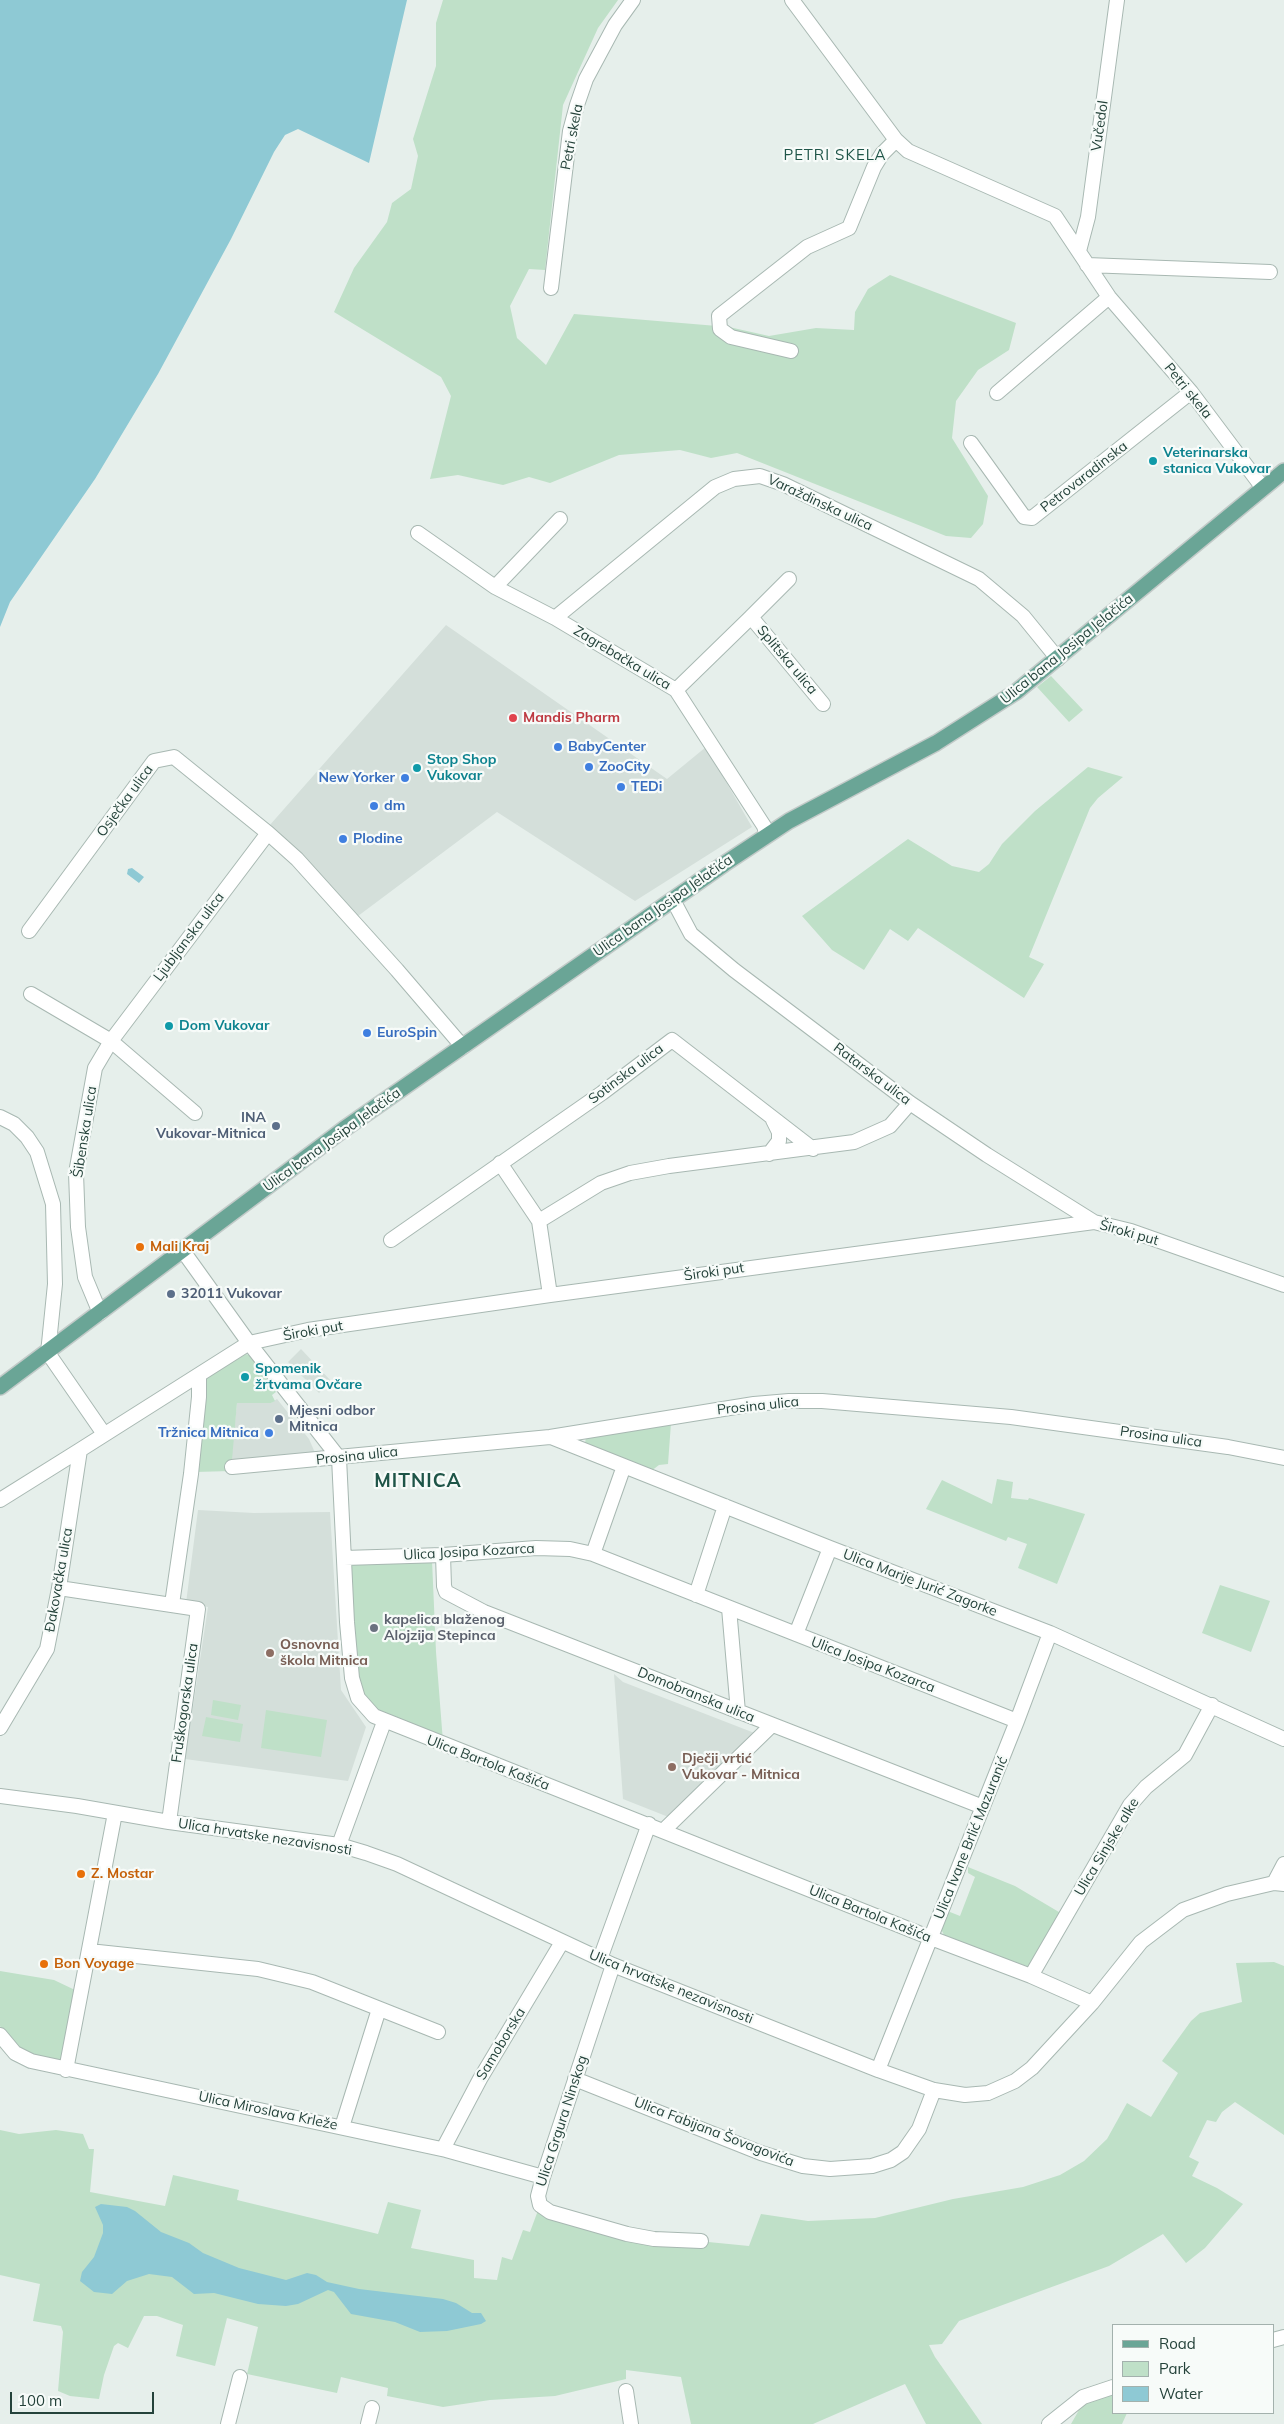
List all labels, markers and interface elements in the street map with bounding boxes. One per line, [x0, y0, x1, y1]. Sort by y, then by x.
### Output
street label: Vučedol [1088, 99, 1112, 153]
street label: Petri skela [557, 103, 587, 171]
district label: PETRI SKELA [782, 146, 888, 164]
street label: Petri skela [1160, 360, 1216, 422]
street label: Petrovaradinska [1037, 438, 1131, 516]
place label: Veterinarska stanica Vukovar [1163, 445, 1271, 478]
marker: Veterinarska stanica Vukovar [1147, 455, 1159, 467]
street label: Varaždinska ulica [765, 471, 875, 535]
street label: Ulica bana Josipa Jelačića [997, 590, 1137, 708]
street label: Zagrebačka ulica [570, 622, 674, 694]
street label: Splitska ulica [753, 622, 821, 698]
place label: Mandis Pharm [523, 710, 620, 726]
marker: Mandis Pharm [507, 712, 519, 724]
place label: BabyCenter [568, 739, 646, 755]
marker: BabyCenter [552, 741, 564, 753]
place label: Stop Shop Vukovar [427, 752, 496, 784]
place label: ZooCity [599, 759, 650, 775]
marker: ZooCity [583, 761, 595, 773]
street label: Osječka ulica [93, 762, 157, 840]
marker: Stop Shop Vukovar [411, 762, 423, 774]
place label: New Yorker [318, 770, 395, 786]
marker: New Yorker [399, 772, 411, 784]
place label: TEDi [631, 779, 662, 795]
marker: TEDi [615, 781, 627, 793]
place label: dm [384, 798, 405, 814]
marker: dm [368, 800, 380, 812]
place label: Plodine [353, 831, 403, 847]
marker: Plodine [337, 833, 349, 845]
street label: Ulica bana Josipa Jelačića [590, 852, 736, 960]
street label: Ljubljanska ulica [150, 889, 228, 985]
place label: Dom Vukovar [179, 1018, 270, 1034]
marker: Dom Vukovar [163, 1020, 175, 1032]
place label: EuroSpin [377, 1025, 437, 1041]
marker: EuroSpin [361, 1027, 373, 1039]
street label: Ratarska ulica [830, 1039, 914, 1109]
street label: Sotinska ulica [585, 1040, 667, 1108]
street label: Šibenska ulica [69, 1085, 101, 1179]
street label: Ulica bana Josipa Jelačića [260, 1085, 404, 1195]
place label: INA Vukovar-Mitnica [156, 1110, 266, 1142]
marker: INA Vukovar-Mitnica [270, 1120, 282, 1132]
street label: Široki put [1098, 1217, 1160, 1249]
place label: Mali Kraj [150, 1239, 209, 1255]
marker: Mali Kraj [134, 1241, 146, 1253]
street label: Široki put [683, 1259, 745, 1285]
place label: 32011 Vukovar [181, 1286, 282, 1302]
marker: 32011 Vukovar [165, 1288, 177, 1300]
street label: Široki put [282, 1317, 344, 1345]
place label: Spomenik žrtvama Ovčare [255, 1361, 362, 1394]
marker: Spomenik žrtvama Ovčare [239, 1371, 251, 1383]
street label: Prosina ulica [716, 1393, 800, 1419]
place label: Mjesni odbor Mitnica [289, 1403, 375, 1435]
marker: Mjesni odbor Mitnica [273, 1413, 285, 1425]
street label: Prosina ulica [1119, 1423, 1203, 1451]
place label: Tržnica Mitnica [158, 1425, 259, 1441]
marker: Tržnica Mitnica [263, 1427, 275, 1439]
street label: Prosina ulica [315, 1443, 399, 1469]
district label: MITNICA [373, 1470, 463, 1492]
street label: Đakovačka ulica [42, 1527, 76, 1633]
street label: Ulica Josipa Kozarca [403, 1540, 535, 1564]
street label: Ulica Marije Jurić Zagorke [841, 1546, 999, 1620]
place label: kapelica blaženog Alojzija Stepinca [384, 1612, 505, 1644]
marker: kapelica blaženog Alojzija Stepinca [368, 1622, 380, 1634]
street label: Ulica Josipa Kozarca [809, 1634, 937, 1696]
place label: Osnovna škola Mitnica [280, 1637, 368, 1670]
street label: Fruškogorska ulica [168, 1642, 202, 1764]
marker: Osnovna škola Mitnica [264, 1647, 276, 1659]
street label: Domobranska ulica [635, 1664, 757, 1726]
street label: Ulica Bartola Kašića [424, 1732, 552, 1794]
place label: Dječji vrtić Vukovar - Mitnica [682, 1751, 800, 1784]
street label: Ulica Ivane Brlić Mazuranić [931, 1754, 1011, 1922]
marker: Dječji vrtić Vukovar - Mitnica [666, 1761, 678, 1773]
street label: Ulica Sinjske alke [1071, 1795, 1143, 1899]
street label: Ulica hrvatske nezavisnosti [177, 1815, 353, 1859]
place label: Z. Mostar [91, 1866, 154, 1882]
marker: Z. Mostar [75, 1868, 87, 1880]
street label: Ulica Bartola Kašića [806, 1882, 934, 1946]
street label: Ulica hrvatske nezavisnosti [586, 1946, 756, 2028]
place label: Bon Voyage [54, 1956, 134, 1972]
marker: Bon Voyage [38, 1958, 50, 1970]
street label: Samoborska [473, 2005, 529, 2083]
street label: Ulica Grgura Ninskog [533, 2053, 591, 2189]
street label: Ulica Miroslava Krleže [197, 2088, 339, 2134]
street label: Ulica Fabijana Šovagovića [632, 2094, 796, 2170]
legend [1112, 2324, 1274, 2414]
text: Road [1159, 2334, 1196, 2353]
text: Park [1159, 2359, 1191, 2378]
scale bar [12, 2382, 156, 2414]
text: Water [1159, 2384, 1203, 2403]
text: 100 m [18, 2391, 62, 2410]

